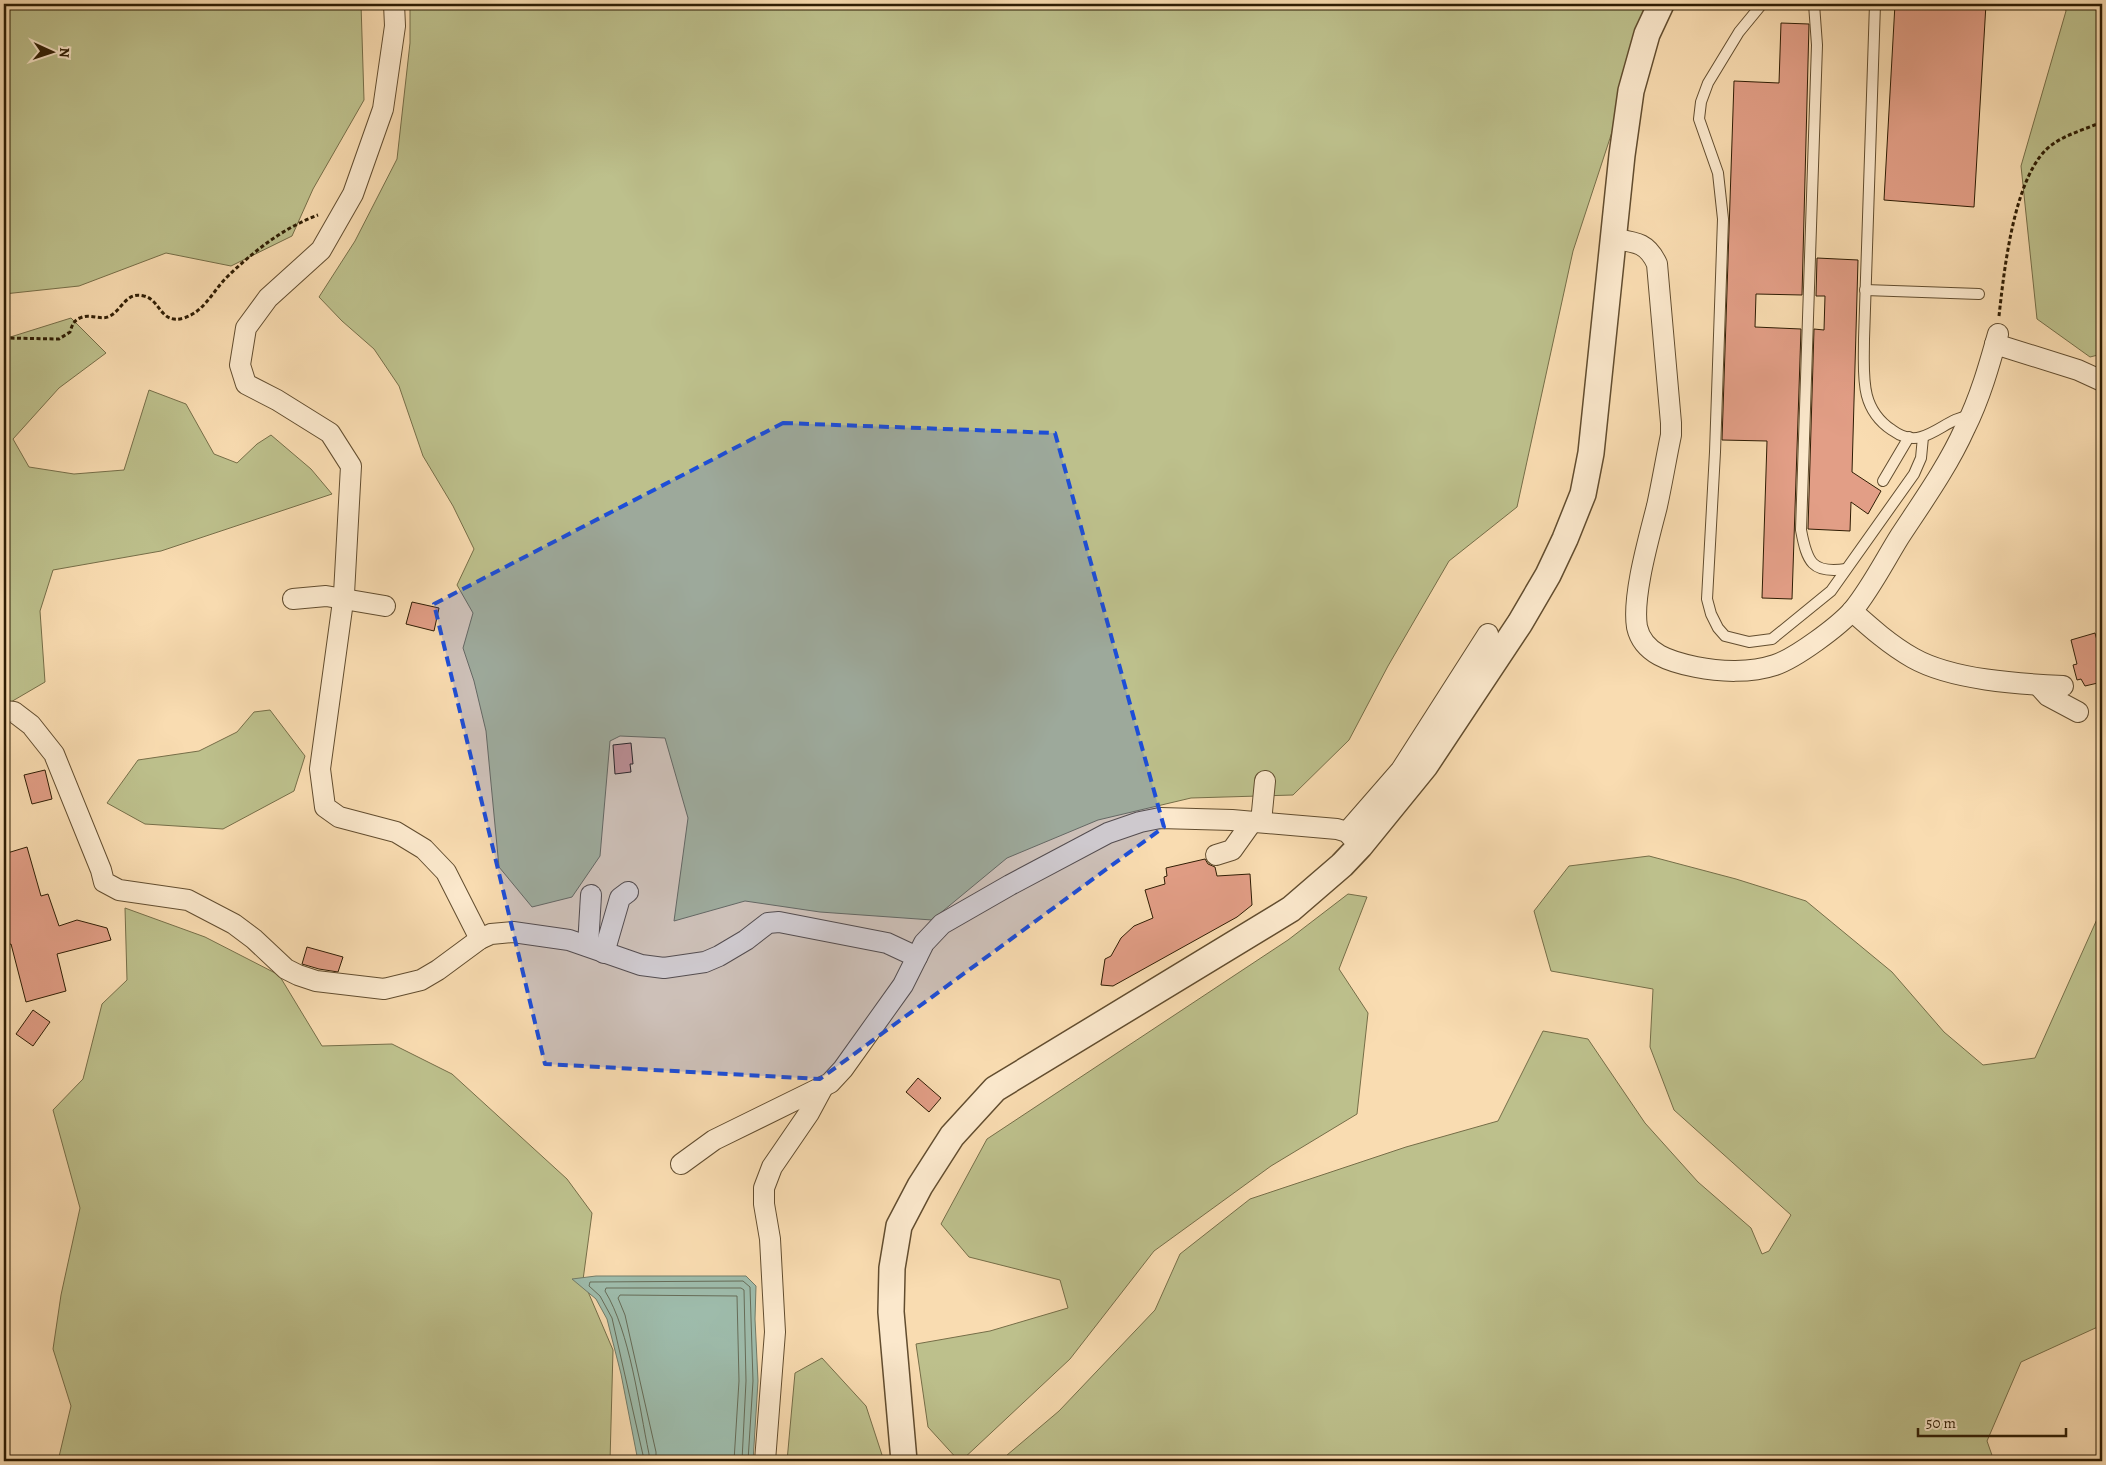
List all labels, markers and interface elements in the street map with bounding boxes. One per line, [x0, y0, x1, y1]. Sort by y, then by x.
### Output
north arrow [28, 28, 78, 78]
text: N [55, 47, 74, 58]
scale bar [1918, 1405, 2066, 1437]
text: 50 m [1926, 1413, 1956, 1433]

